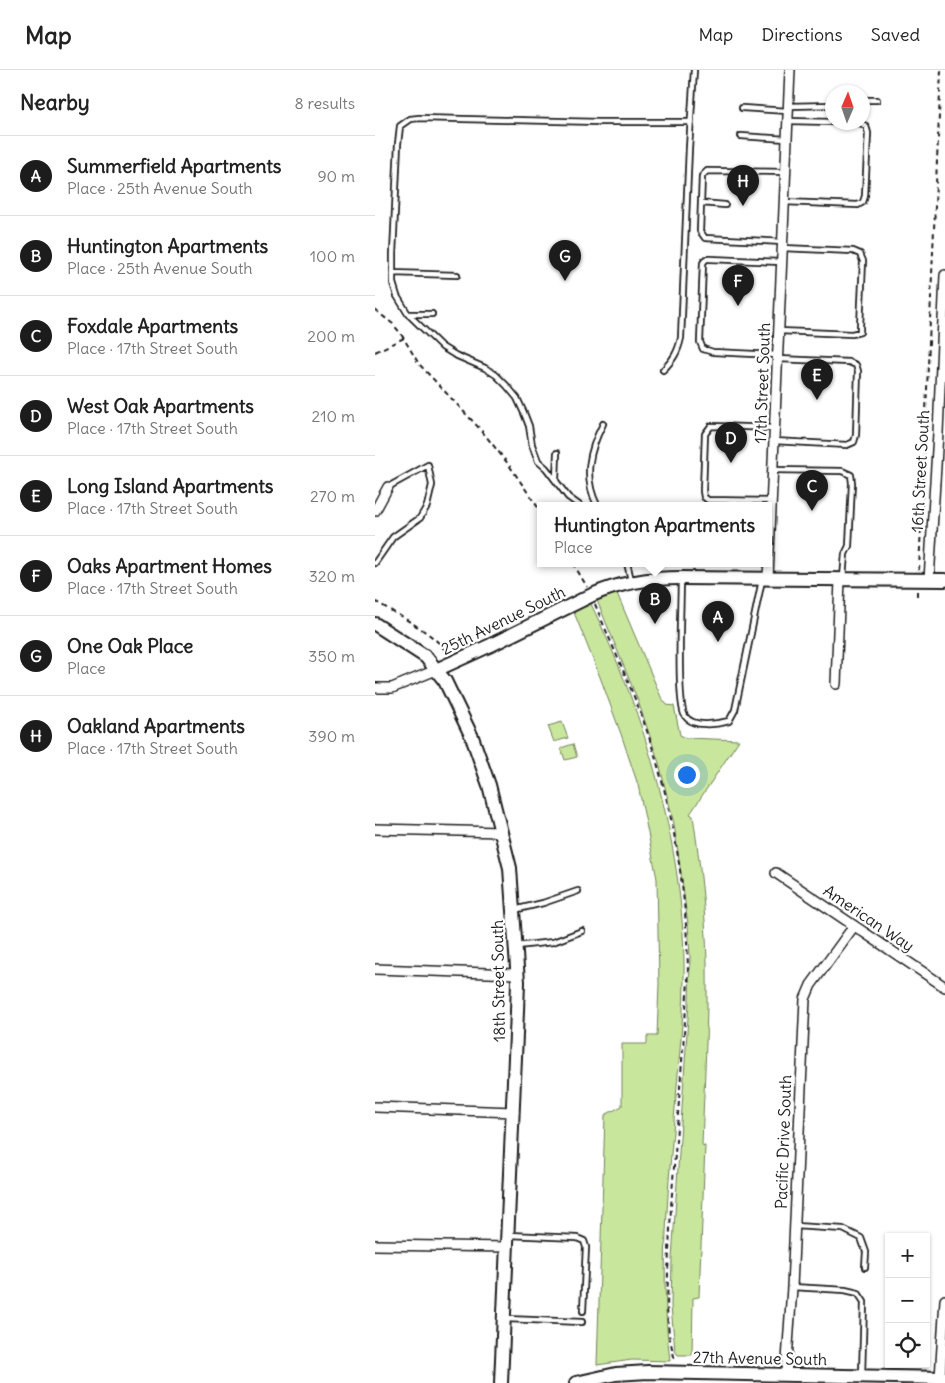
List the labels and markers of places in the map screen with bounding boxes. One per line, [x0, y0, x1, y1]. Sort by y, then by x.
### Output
pin: H [727, 165, 759, 206]
pin: G [549, 240, 581, 281]
pin: F [722, 265, 754, 306]
pin: E [801, 359, 833, 400]
pin: D [715, 422, 747, 463]
pin: C [796, 470, 828, 511]
pin: B [639, 583, 671, 624]
pin: A [702, 601, 734, 642]

